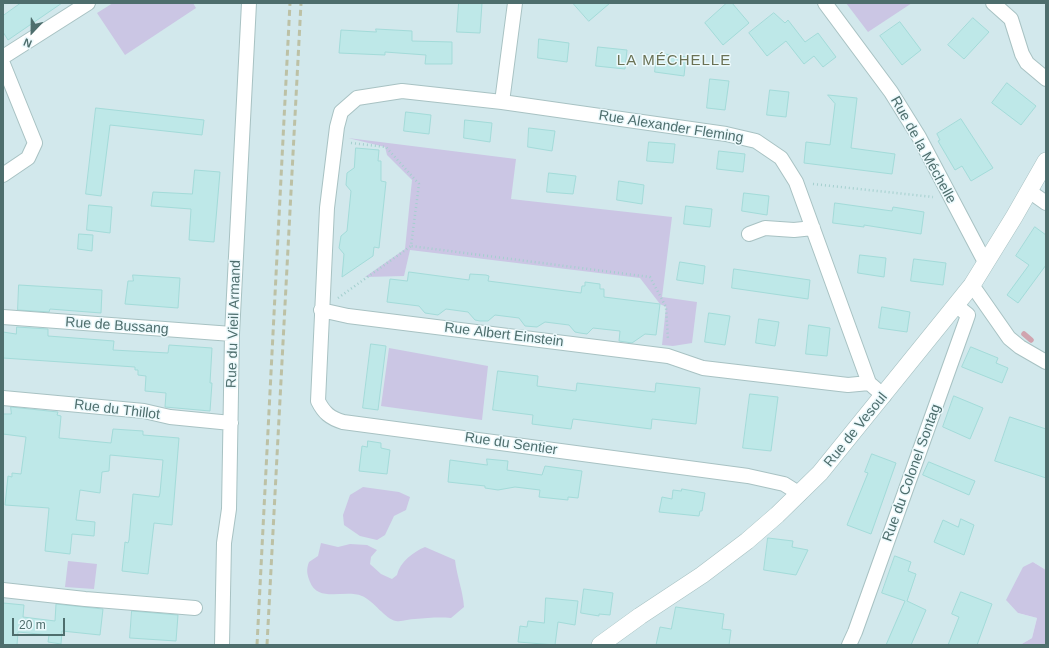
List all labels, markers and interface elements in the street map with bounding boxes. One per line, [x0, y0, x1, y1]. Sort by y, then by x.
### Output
north arrow [12, 12, 52, 52]
text: N [22, 36, 33, 50]
district label: LA MÉCHELLE [617, 52, 731, 70]
street label: Rue de la Méchelle [887, 94, 959, 206]
street label: Rue Alexander Fleming [597, 107, 745, 147]
street label: Rue du Vieil Armand [223, 260, 245, 388]
street label: Rue de Bussang [65, 314, 169, 338]
street label: Rue Albert Einstein [444, 319, 564, 351]
street label: Rue de Vesoul [821, 389, 891, 471]
street label: Rue du Thillot [73, 396, 161, 424]
street label: Rue du Colonel Sontag [879, 402, 945, 544]
street label: Rue du Sentier [464, 429, 558, 459]
scale bar [14, 610, 67, 636]
text: 20 m [19, 618, 46, 632]

